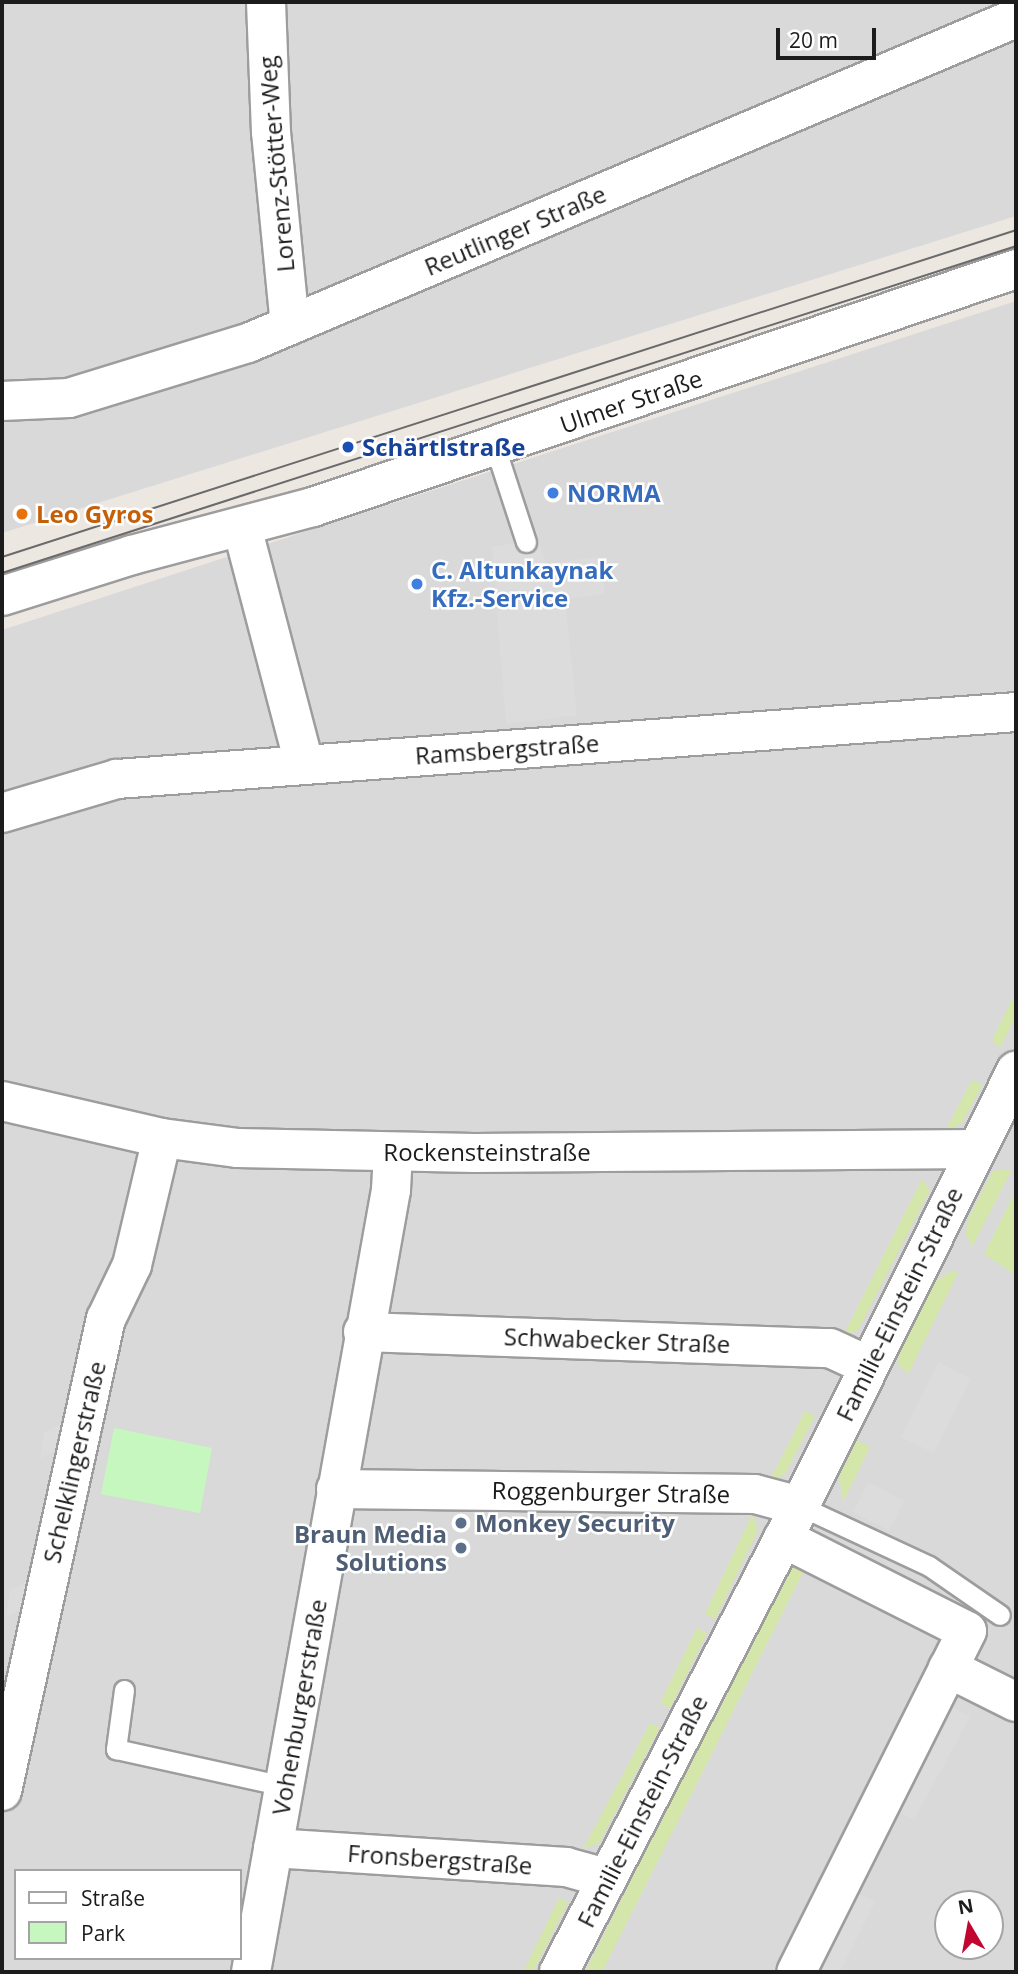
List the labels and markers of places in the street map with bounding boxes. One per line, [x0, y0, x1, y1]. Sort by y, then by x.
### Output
place label: Schärtlstraße [362, 433, 525, 461]
marker: Schärtlstraße [340, 439, 356, 455]
place label: NORMA [567, 479, 661, 507]
marker: NORMA [545, 485, 561, 501]
place label: Leo Gyros [36, 500, 154, 528]
marker: Leo Gyros [14, 506, 30, 522]
place label: C. Altunkaynak Kfz.-Service [431, 556, 613, 612]
marker: C. Altunkaynak Kfz.-Service [409, 576, 425, 592]
place label: Monkey Security [475, 1509, 675, 1537]
marker: Monkey Security [453, 1515, 469, 1531]
place label: Braun Media Solutions [294, 1520, 447, 1576]
marker: Braun Media Solutions [453, 1540, 469, 1556]

